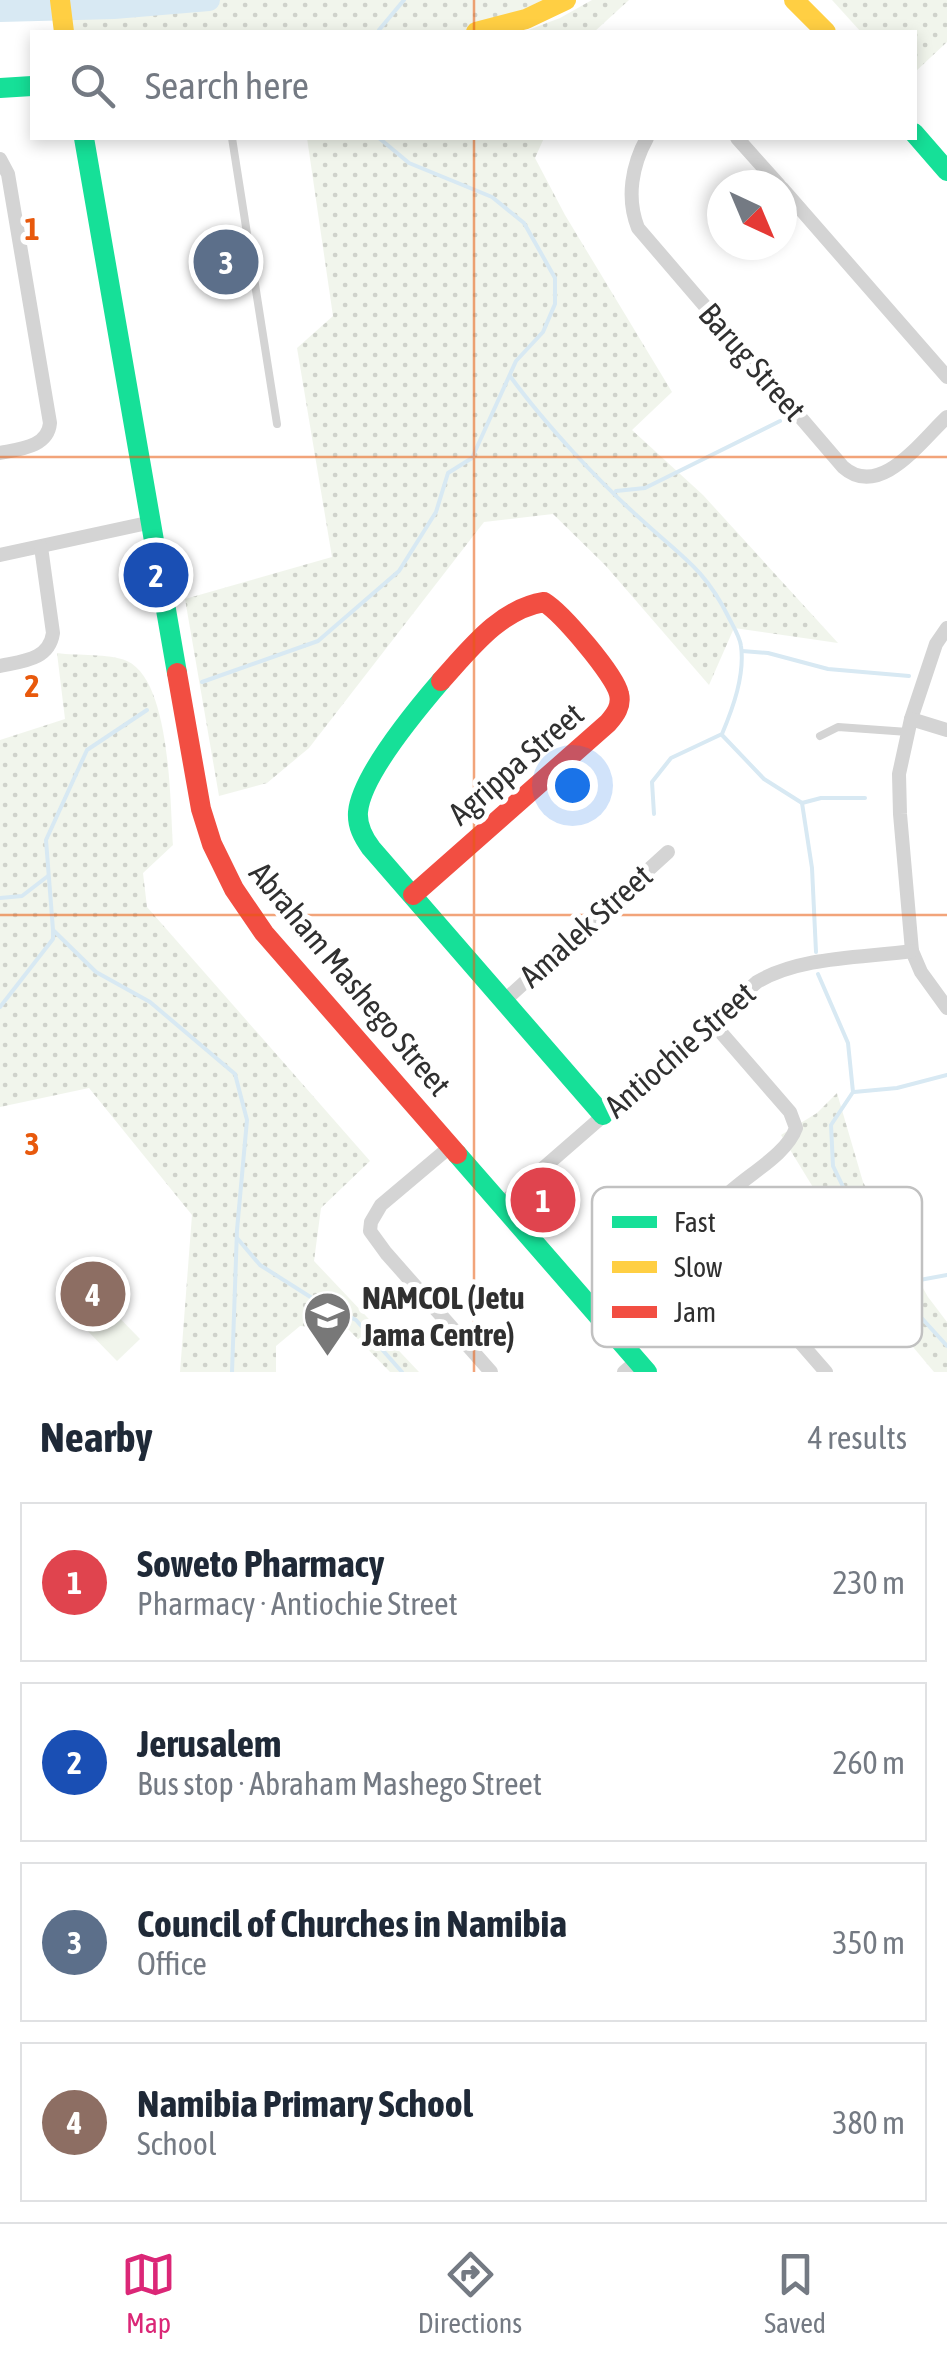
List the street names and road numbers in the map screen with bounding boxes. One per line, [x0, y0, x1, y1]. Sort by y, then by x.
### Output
street label: Barug Street [691, 295, 813, 428]
street label: Agrippa Street [441, 695, 590, 832]
street label: Abraham Mashego Street [242, 855, 459, 1103]
street label: Amalek Street [512, 857, 659, 995]
street label: Antiochie Street [597, 974, 762, 1125]

